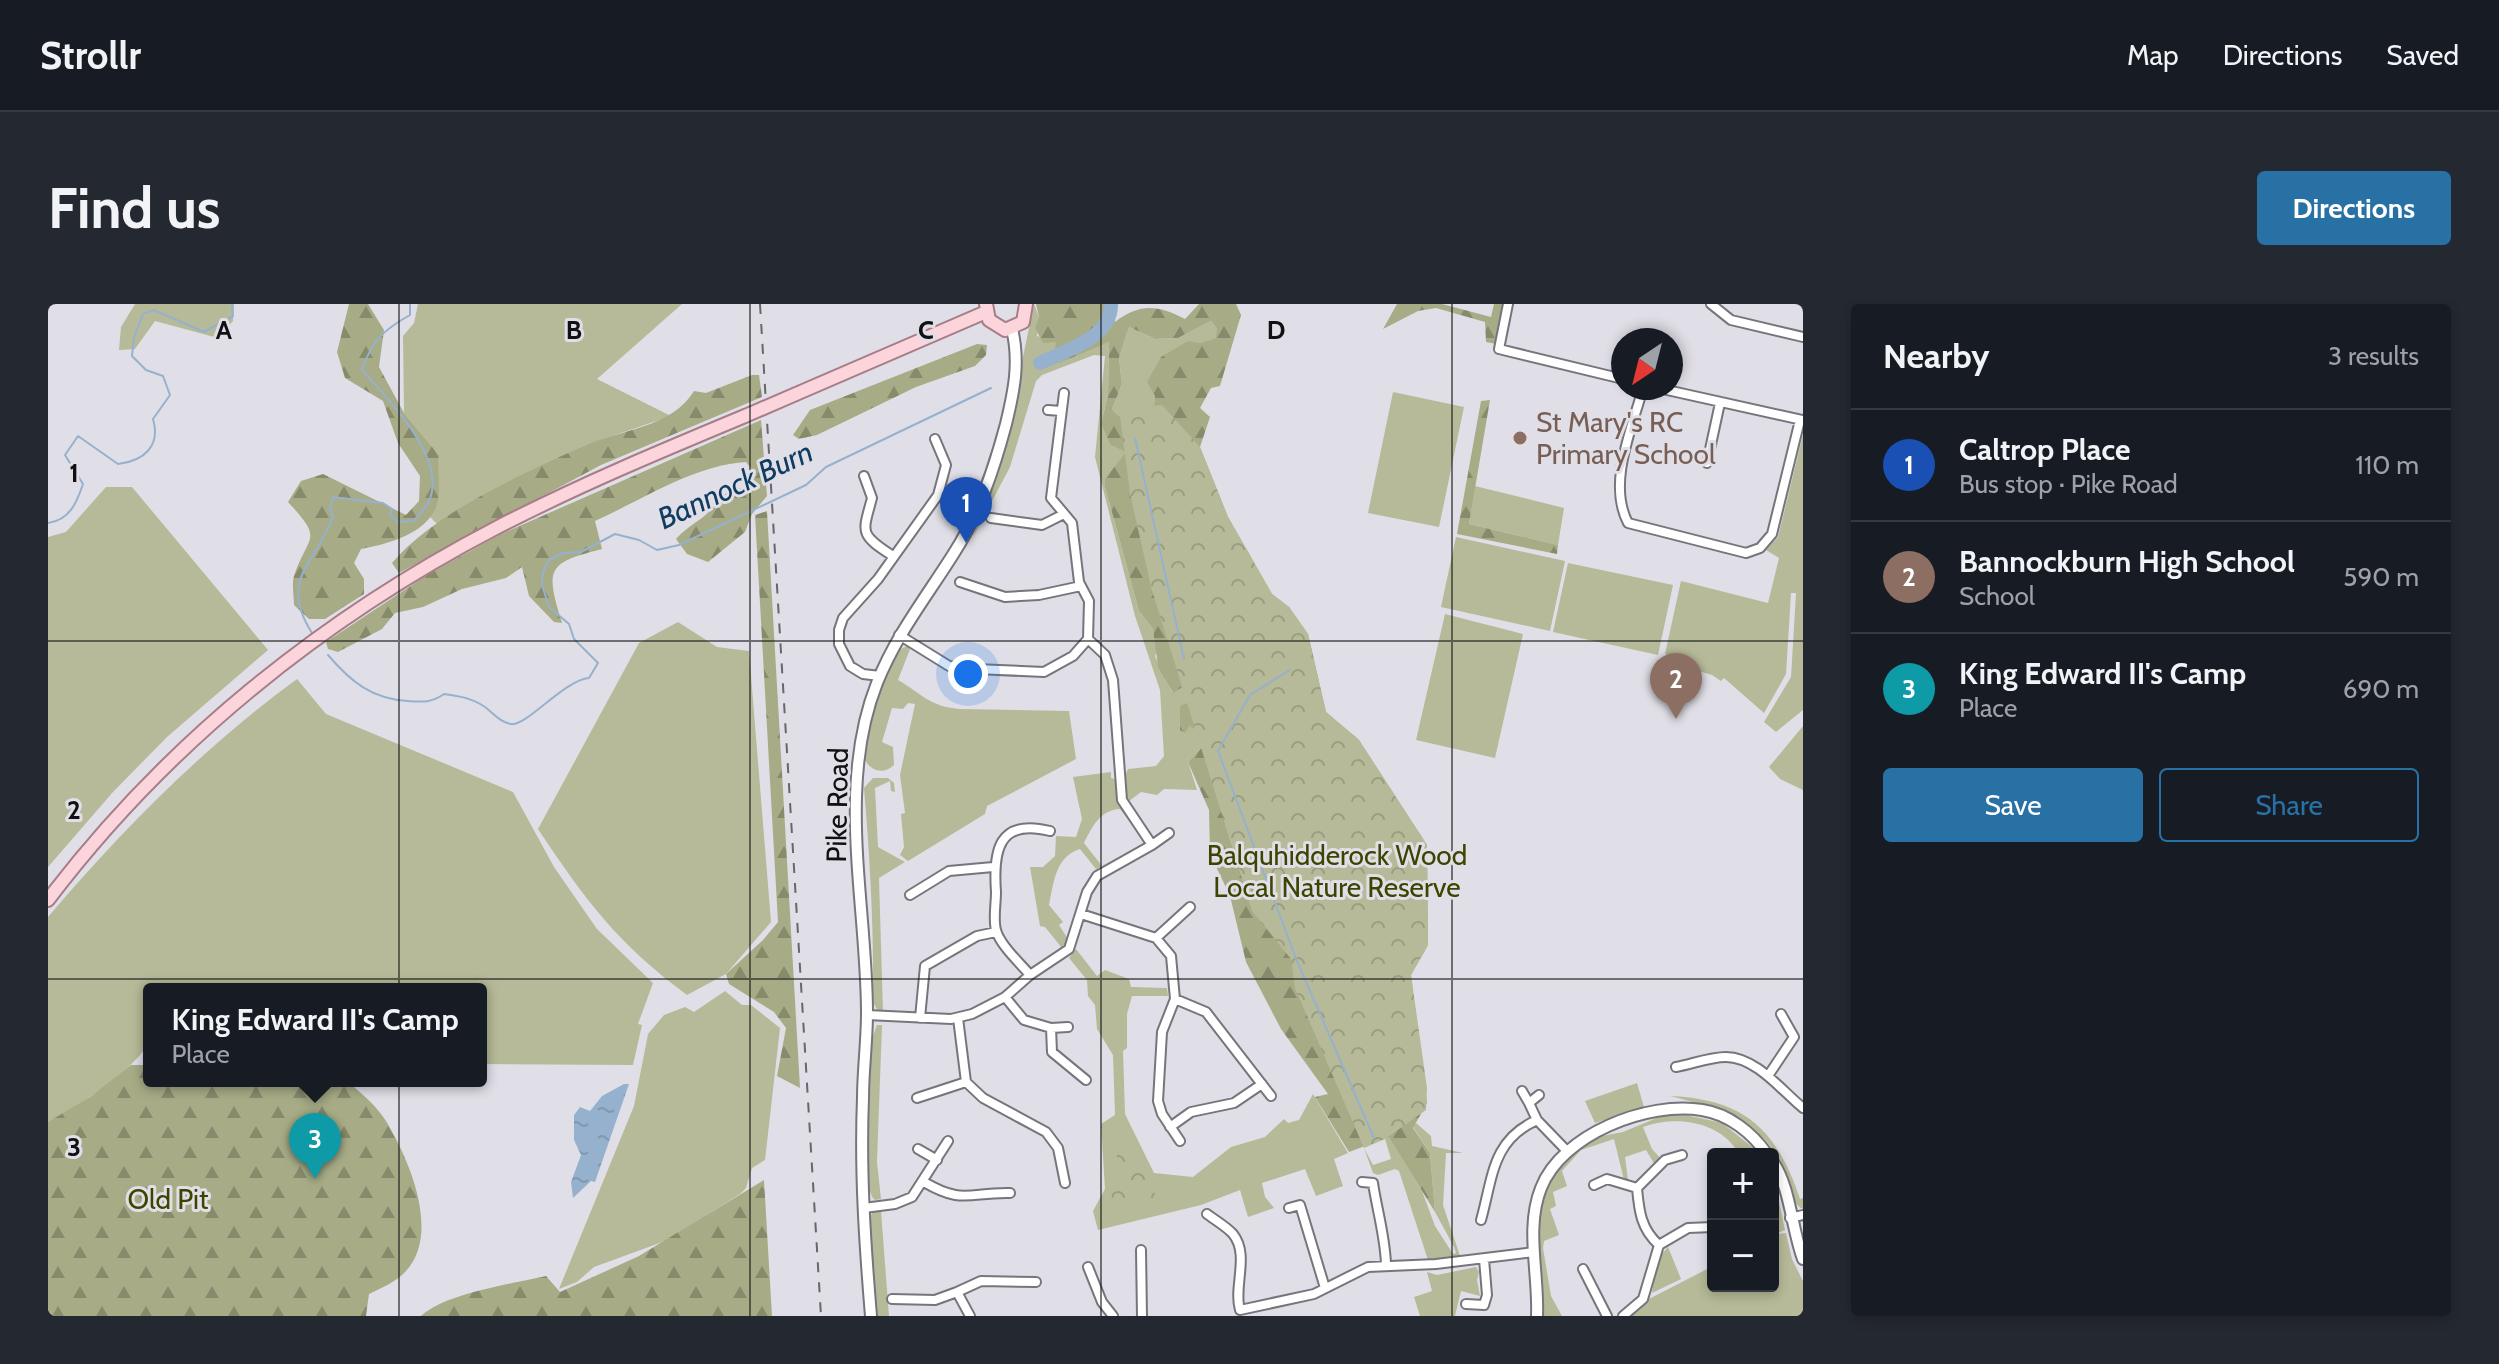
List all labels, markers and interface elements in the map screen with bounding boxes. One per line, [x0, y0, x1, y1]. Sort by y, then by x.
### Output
text: Strollr [40, 32, 141, 79]
text: Map [2127, 38, 2179, 72]
text: Directions [2223, 38, 2342, 72]
text: Saved [2386, 38, 2459, 72]
button: Directions [2257, 171, 2451, 245]
text: Find us [48, 174, 221, 242]
text: A [216, 314, 233, 346]
text: B [566, 314, 582, 346]
text: C [918, 314, 934, 346]
text: D [1267, 314, 1285, 346]
north arrow [1611, 328, 1683, 400]
text: Nearby [1883, 335, 1990, 377]
text: 3 results [2328, 340, 2419, 372]
place label: St Mary's RC Primary School [1536, 405, 1716, 471]
marker: St Mary's RC Primary School [1511, 429, 1529, 447]
text: Caltrop Place [1959, 431, 2130, 468]
water label: Bannock Burn [651, 433, 819, 537]
text: 1 [1904, 449, 1914, 481]
text: 110 m [2355, 449, 2419, 481]
text: 1 [69, 457, 79, 489]
text: Bus stop · Pike Road [1959, 468, 2178, 500]
pin: 1 [940, 477, 992, 543]
text: Bannockburn High School [1959, 543, 2295, 580]
text: 2 [1902, 561, 1916, 593]
text: 590 m [2343, 561, 2419, 593]
text: School [1959, 580, 2035, 612]
pin: 2 [1650, 653, 1702, 719]
your location [948, 654, 988, 694]
text: King Edward II's Camp [1959, 655, 2246, 692]
text: 3 [1902, 673, 1916, 705]
text: 690 m [2343, 673, 2419, 705]
text: Place [1959, 692, 2017, 724]
street label: Pike Road [819, 747, 855, 863]
button: Save [1883, 768, 2143, 842]
button: Share [2159, 768, 2419, 842]
text: 2 [67, 794, 81, 826]
park label: Balquhidderock Wood Local Nature Reserve [1207, 838, 1467, 904]
popup [143, 983, 487, 1087]
text: King Edward II's Camp [171, 1001, 459, 1038]
text: Place [171, 1038, 230, 1070]
pin: 3 [289, 1113, 341, 1179]
text: 3 [67, 1131, 81, 1163]
map controls [1707, 1148, 1779, 1292]
button: + [1707, 1148, 1779, 1220]
park label: Old Pit [128, 1182, 208, 1216]
button: − [1707, 1220, 1779, 1292]

